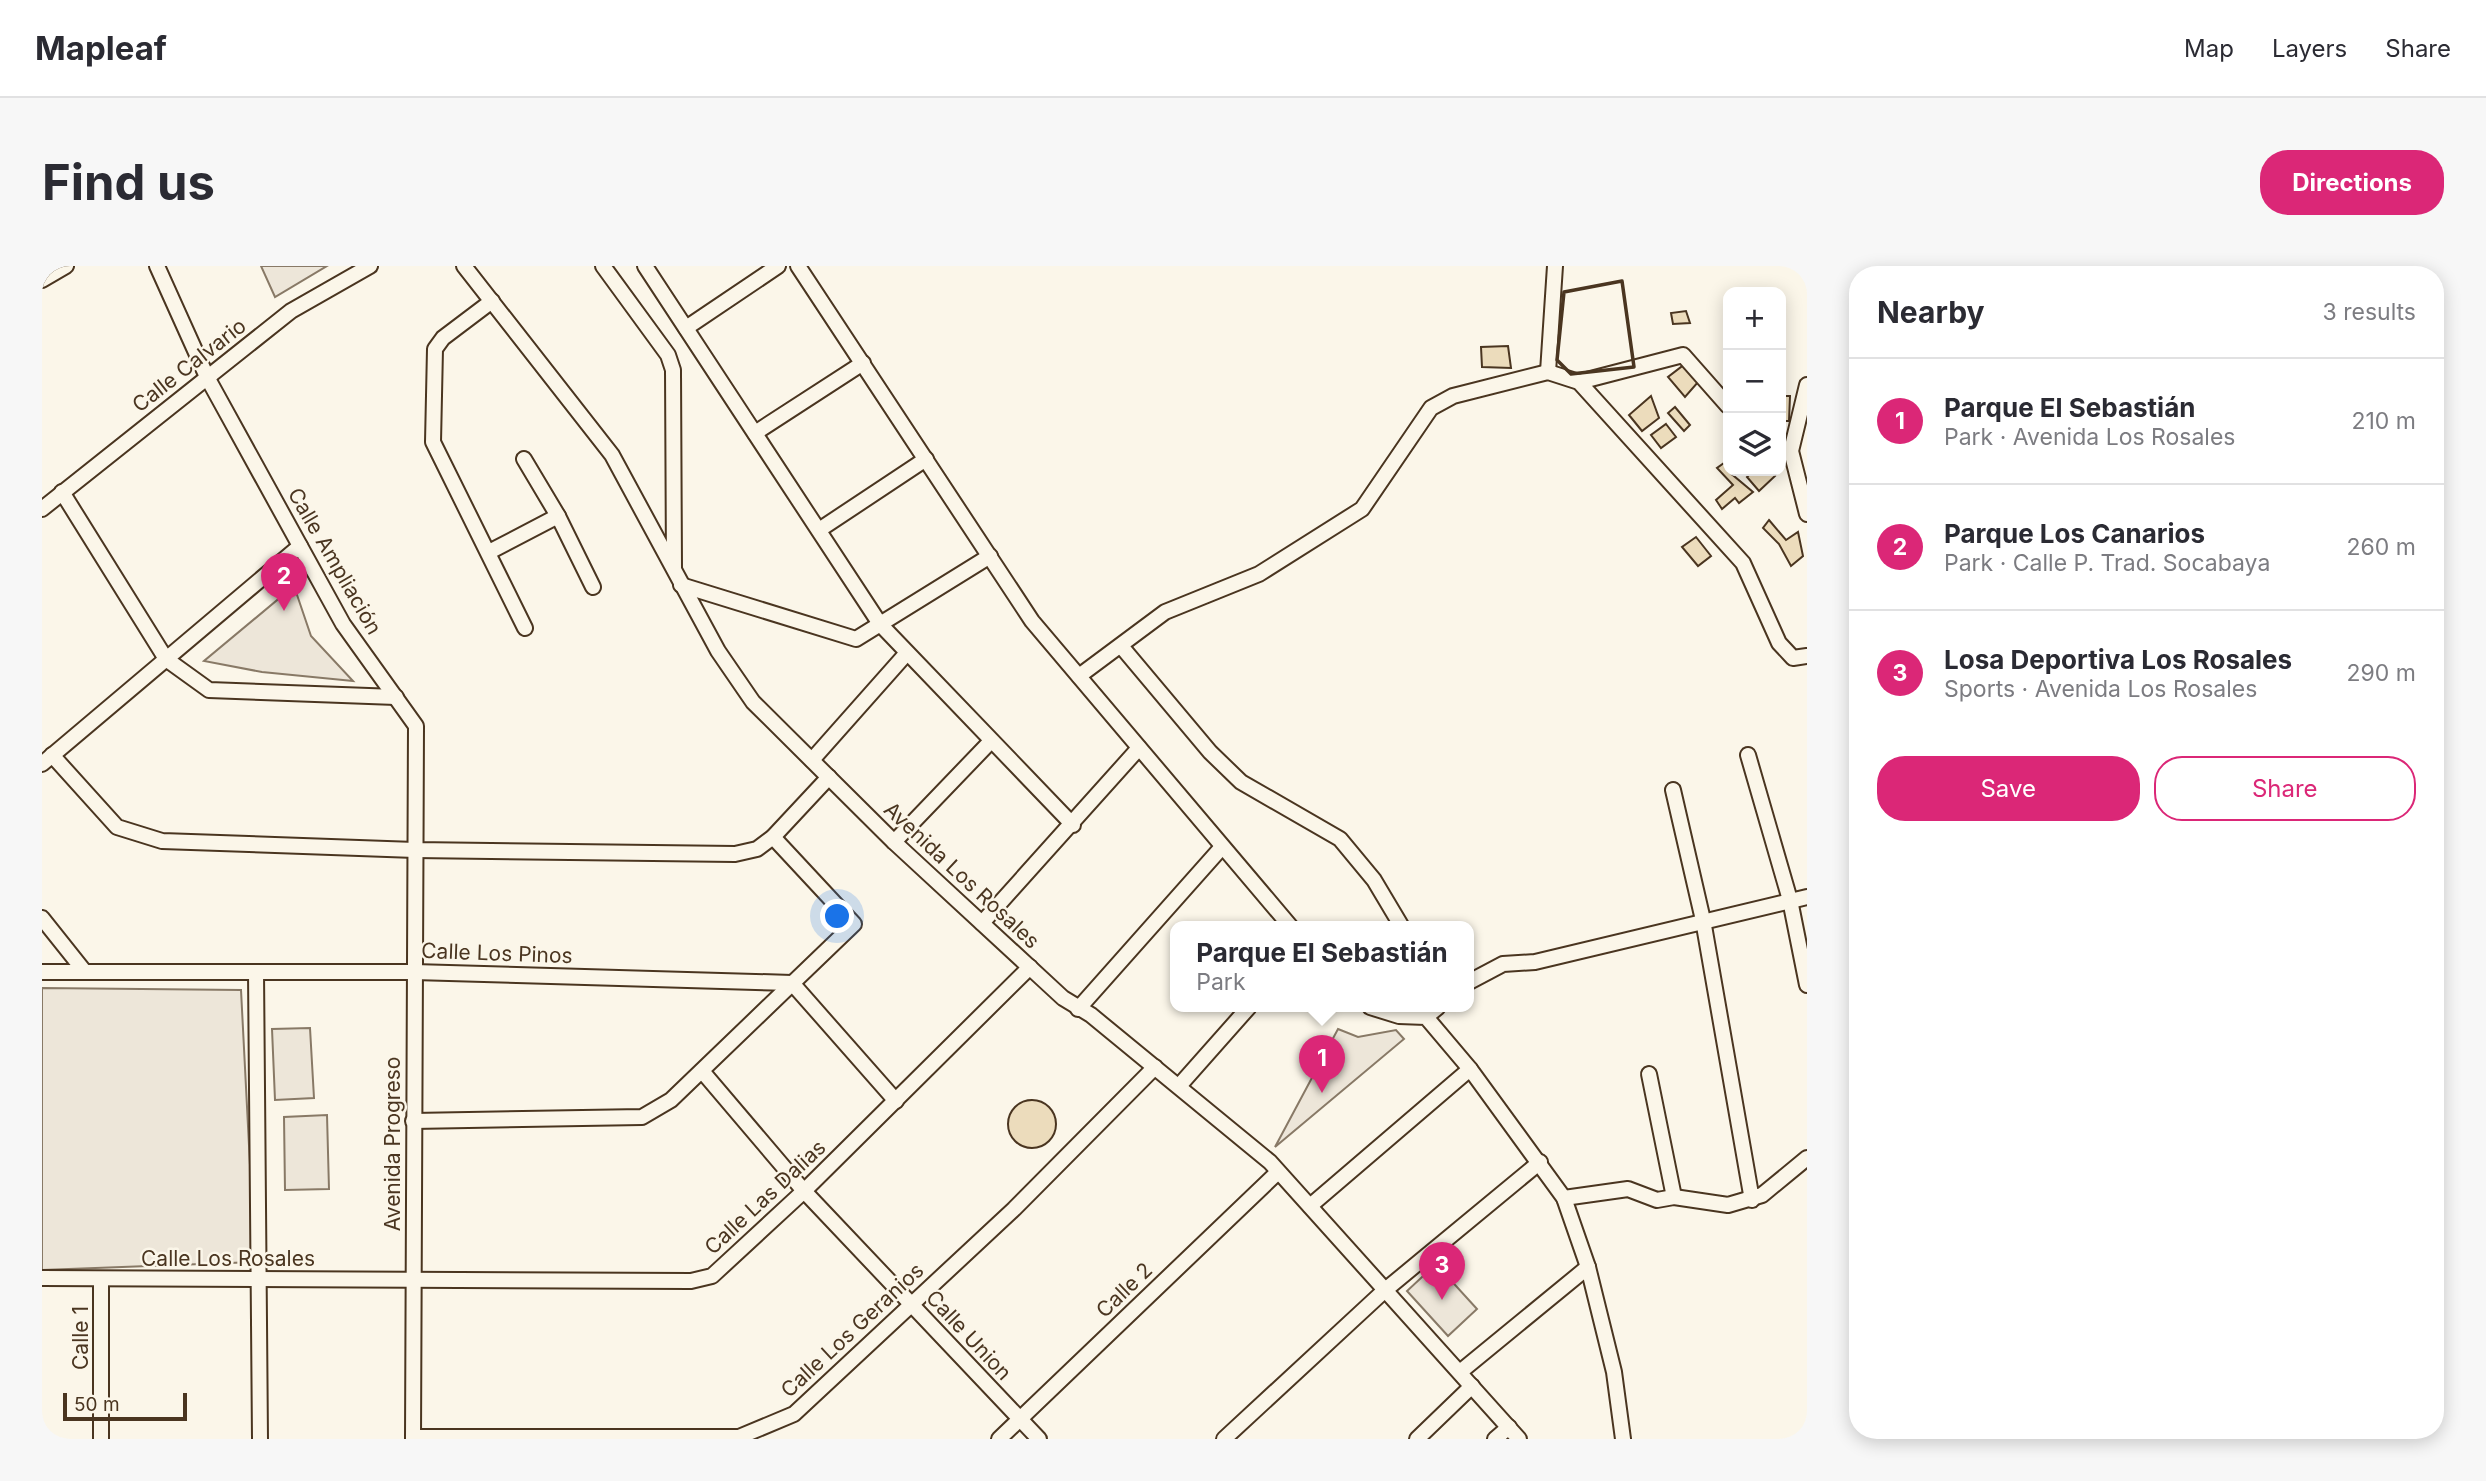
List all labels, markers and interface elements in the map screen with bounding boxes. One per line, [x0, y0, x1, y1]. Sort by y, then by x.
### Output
text: Mapleaf [35, 28, 167, 68]
text: Map [2184, 34, 2234, 63]
text: Layers [2272, 34, 2347, 63]
text: Share [2385, 34, 2451, 63]
button: Directions [2260, 150, 2444, 215]
text: Find us [42, 153, 215, 212]
map controls [1723, 287, 1786, 476]
button: + [1723, 287, 1786, 350]
text: Nearby [1877, 294, 1985, 330]
text: 3 results [2323, 298, 2416, 326]
street label: Calle Calvario [127, 313, 251, 417]
button: − [1723, 350, 1786, 413]
text: Parque El Sebastián [1944, 392, 2195, 423]
text: 1 [1895, 407, 1905, 435]
text: 210 m [2351, 407, 2416, 435]
button: layers [1723, 413, 1786, 476]
text: Park · Avenida Los Rosales [1944, 423, 2235, 451]
street label: Calle Ampliación [283, 483, 387, 639]
text: Parque Los Canarios [1944, 518, 2205, 549]
text: 2 [1893, 533, 1907, 561]
text: 260 m [2347, 533, 2416, 561]
text: Park · Calle P. Trad. Socabaya [1944, 549, 2270, 577]
pin: 2 [261, 553, 307, 611]
text: Losa Deportiva Los Rosales [1944, 644, 2292, 675]
text: 3 [1893, 659, 1907, 687]
text: 290 m [2347, 659, 2416, 687]
text: Sports · Avenida Los Rosales [1944, 675, 2257, 703]
button: Save [1877, 756, 2140, 821]
button: Share [2154, 756, 2416, 821]
street label: Avenida Los Rosales [879, 797, 1045, 953]
your location [820, 899, 854, 933]
popup [1170, 921, 1474, 1012]
text: Parque El Sebastián [1196, 937, 1448, 968]
street label: Calle Los Pinos [421, 938, 573, 968]
text: Park [1196, 968, 1246, 996]
pin: 1 [1299, 1035, 1345, 1093]
street label: Avenida Progreso [380, 1057, 405, 1231]
street label: Calle Las Dalias [699, 1135, 831, 1259]
pin: 3 [1419, 1242, 1465, 1300]
street label: Calle Los Rosales [141, 1246, 315, 1271]
street label: Calle 2 [1091, 1257, 1157, 1323]
street label: Calle Los Geranios [776, 1258, 928, 1402]
street label: Calle Union [921, 1285, 1017, 1385]
street label: Calle 1 [68, 1306, 93, 1370]
scale bar [63, 1390, 187, 1422]
text: 50 m [74, 1393, 120, 1416]

